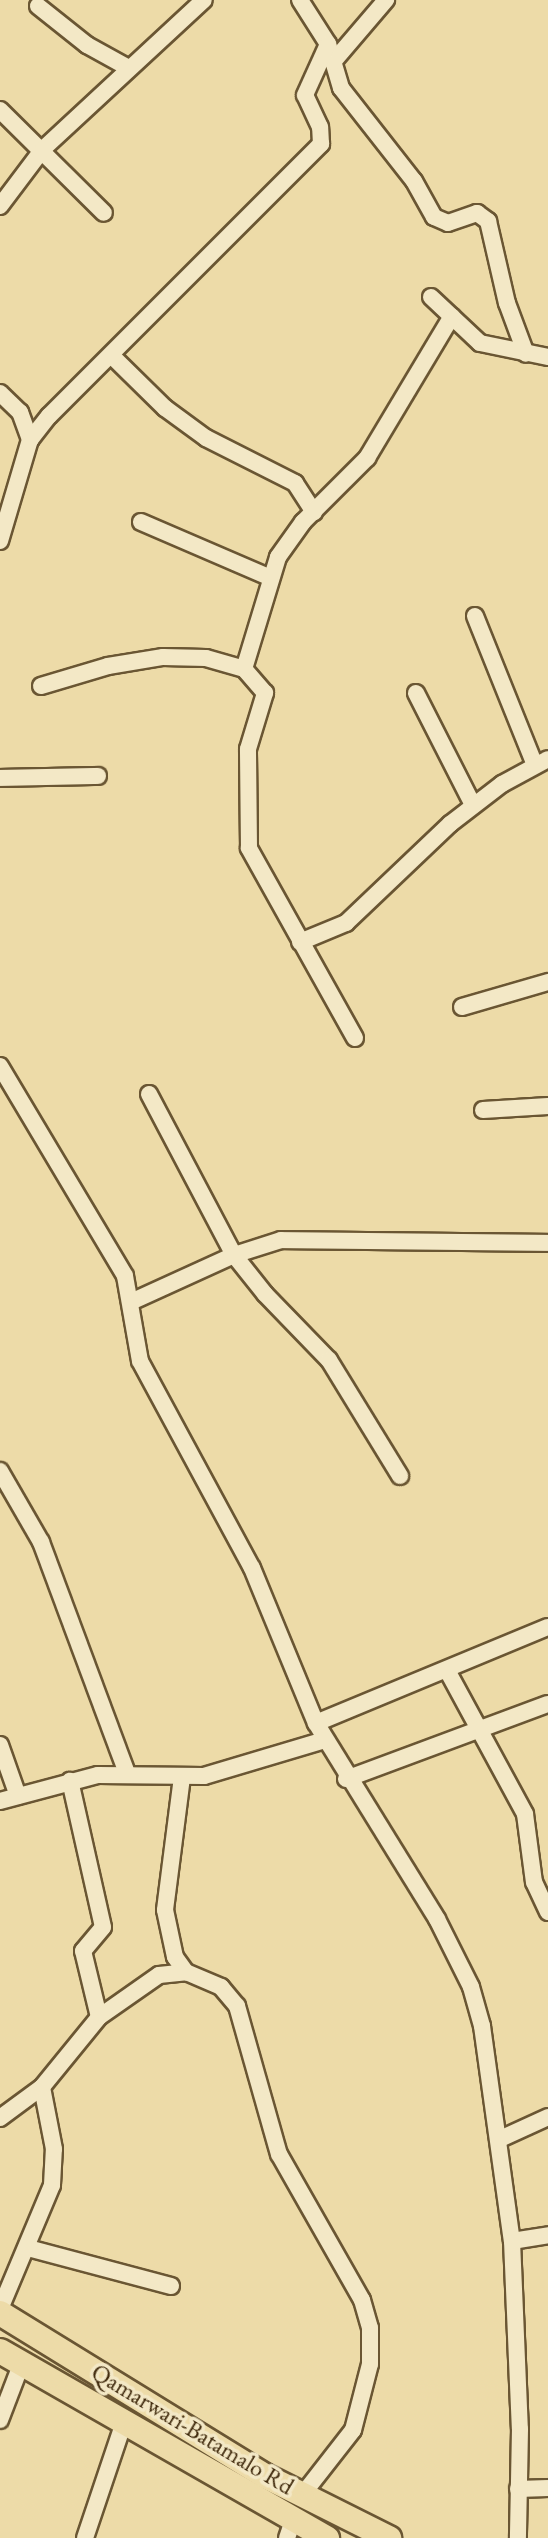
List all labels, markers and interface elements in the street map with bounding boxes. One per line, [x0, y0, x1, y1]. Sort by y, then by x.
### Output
street label: Qamarwari-Batamalo Rd [87, 2357, 299, 2501]

